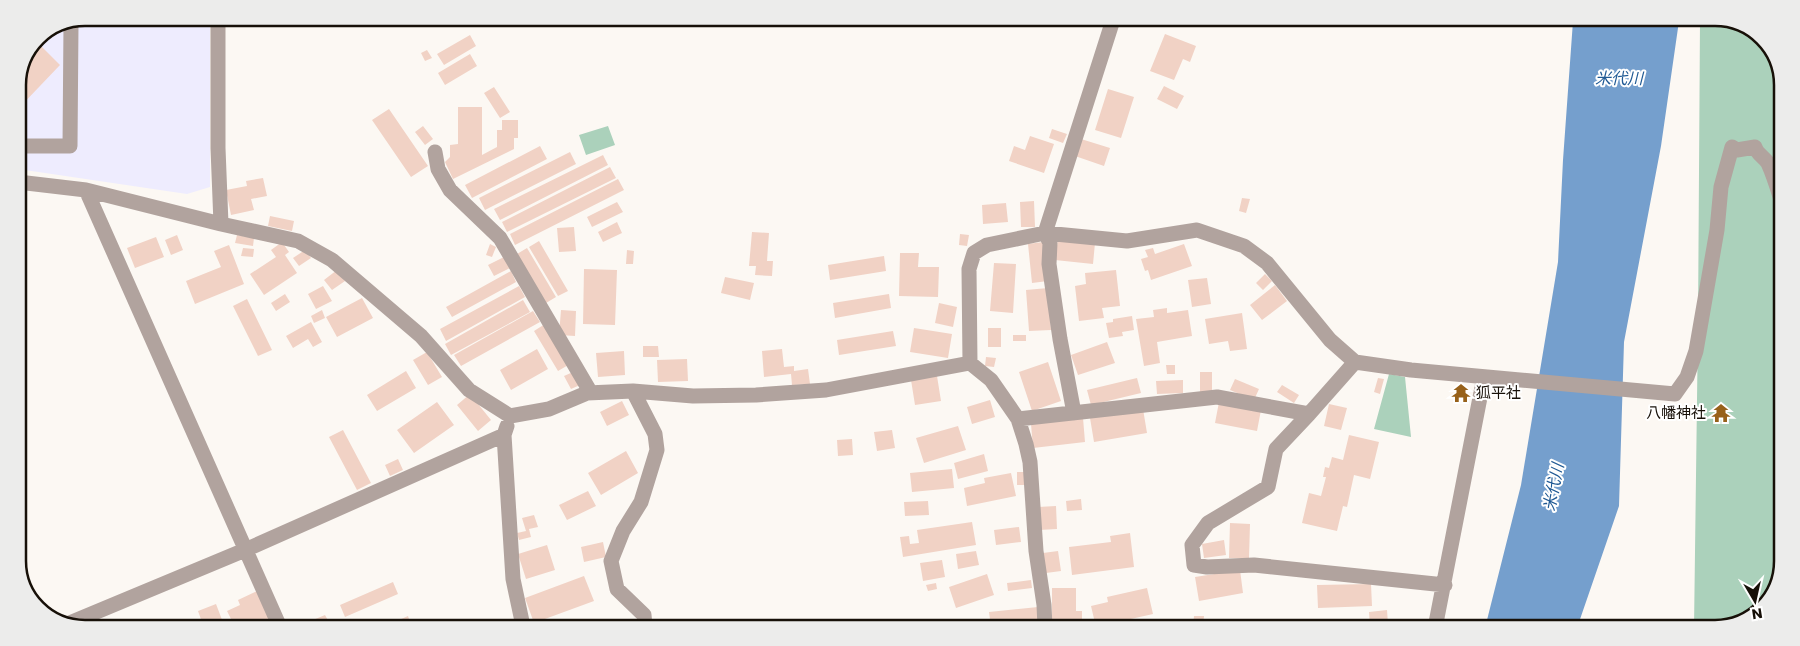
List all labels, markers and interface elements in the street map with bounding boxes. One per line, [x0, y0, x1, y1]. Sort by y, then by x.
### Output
water label: 米代川 [1595, 67, 1645, 90]
temple icon: 狐平社 [1450, 382, 1472, 404]
place label: 狐平社 [1476, 382, 1521, 403]
place label: 八幡神社 [1646, 402, 1706, 423]
temple icon: 八幡神社 [1710, 402, 1732, 424]
water label: 米代川 [1538, 459, 1570, 513]
north arrow [1730, 576, 1780, 626]
text: N [1750, 603, 1764, 625]

